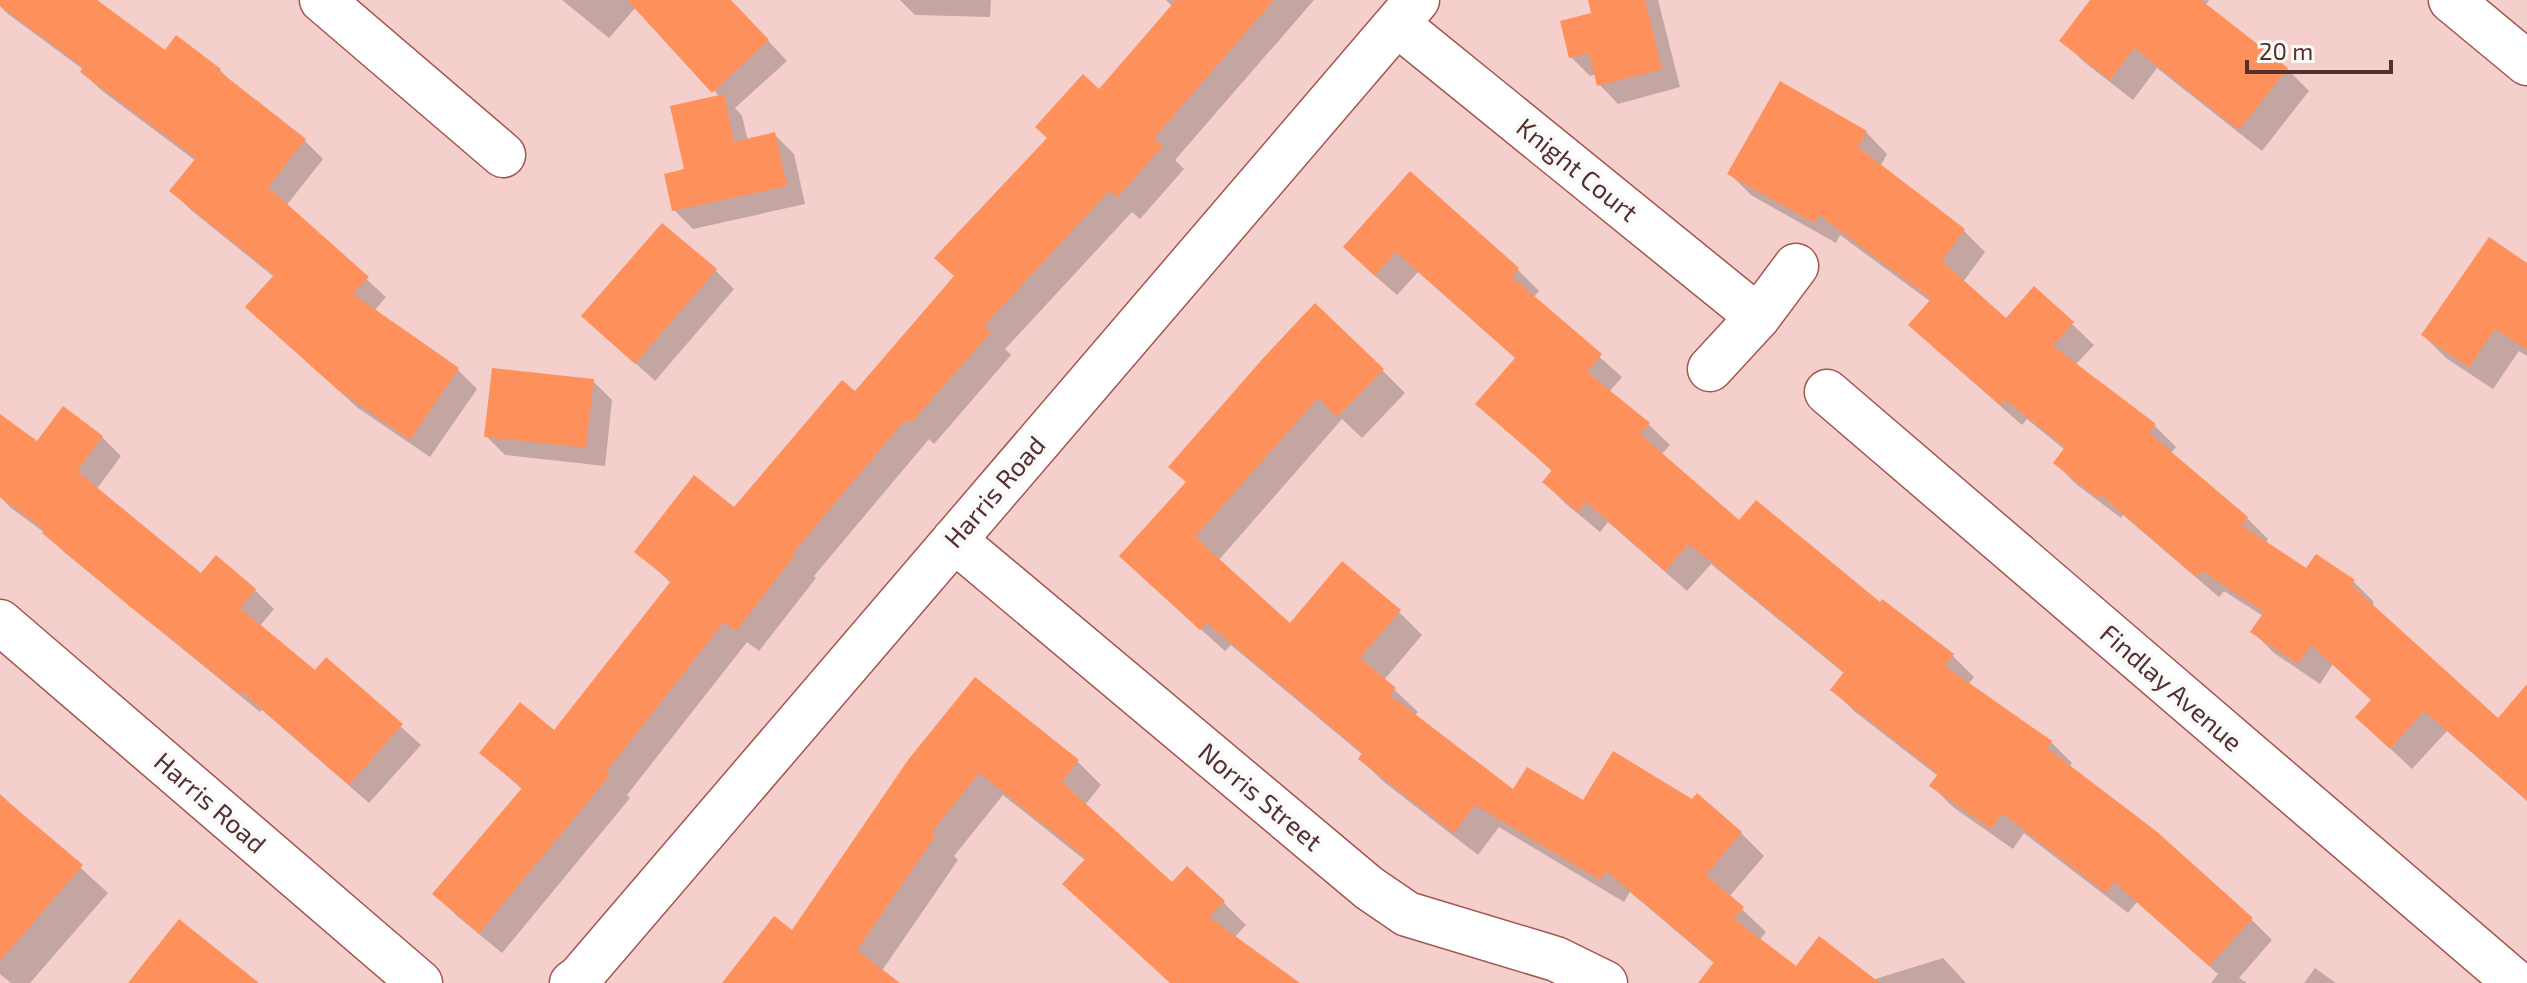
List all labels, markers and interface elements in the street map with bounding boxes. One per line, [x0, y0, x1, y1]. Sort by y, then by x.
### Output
scale bar [2247, 24, 2391, 74]
text: 20 m [2259, 36, 2313, 65]
street label: Knight Court [1511, 111, 1645, 227]
street label: Harris Road [937, 429, 1051, 553]
street label: Findlay Avenue [2095, 617, 2249, 757]
street label: Norris Street [1193, 735, 1329, 857]
street label: Harris Road [149, 745, 273, 859]

